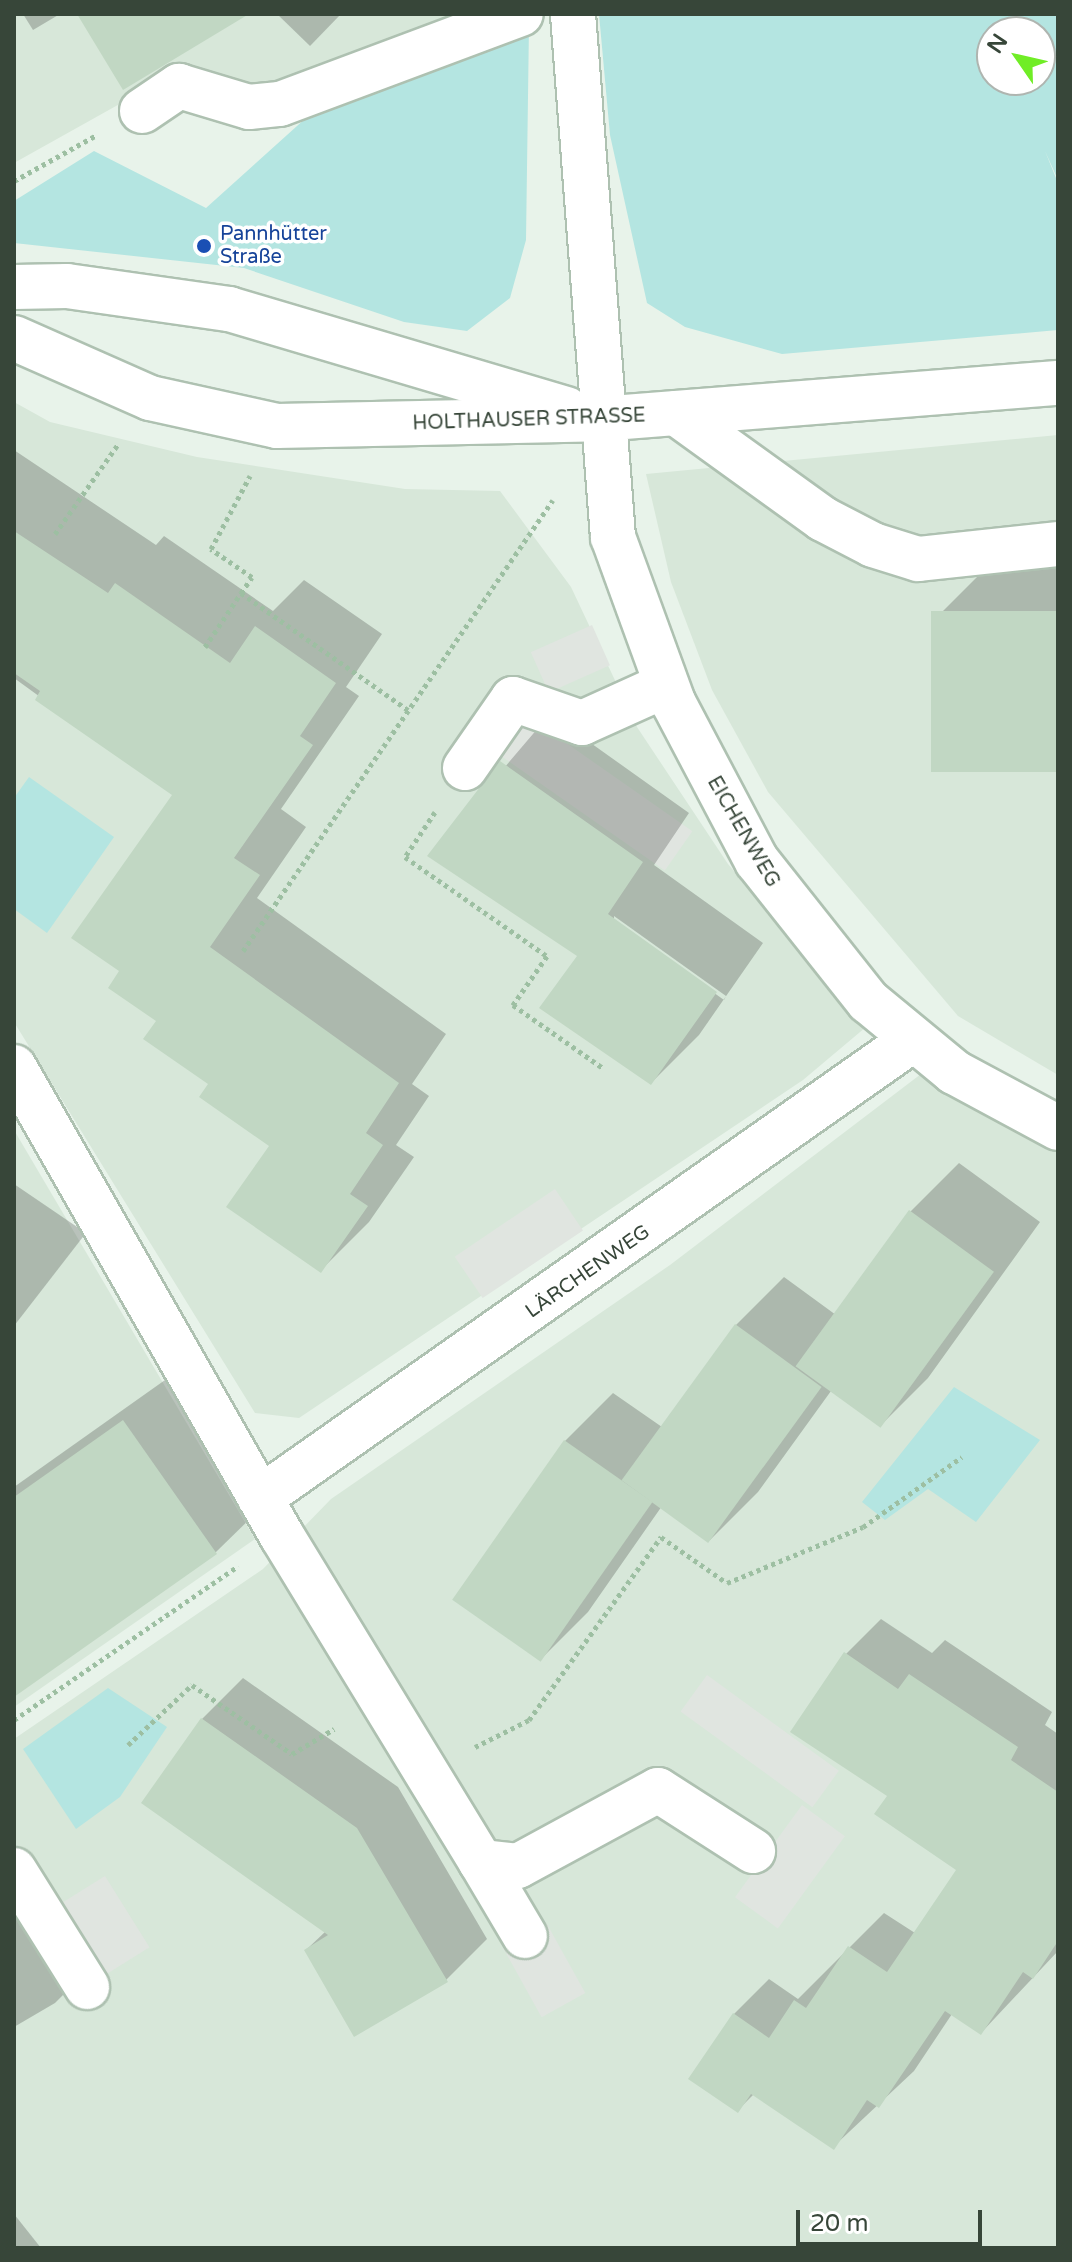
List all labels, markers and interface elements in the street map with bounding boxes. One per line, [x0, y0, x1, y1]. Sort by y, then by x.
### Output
north arrow [976, 16, 1056, 96]
text: N [982, 29, 1013, 58]
place label: Pannhütter Straße [220, 222, 327, 269]
marker: Pannhütter Straße [195, 237, 213, 255]
street label: HOLTHAUSER STRASSE [412, 404, 646, 436]
street label: EICHENWEG [702, 772, 784, 892]
street label: LÄRCHENWEG [521, 1220, 655, 1324]
scale bar [800, 2194, 986, 2244]
text: 20 m [810, 2209, 868, 2238]

